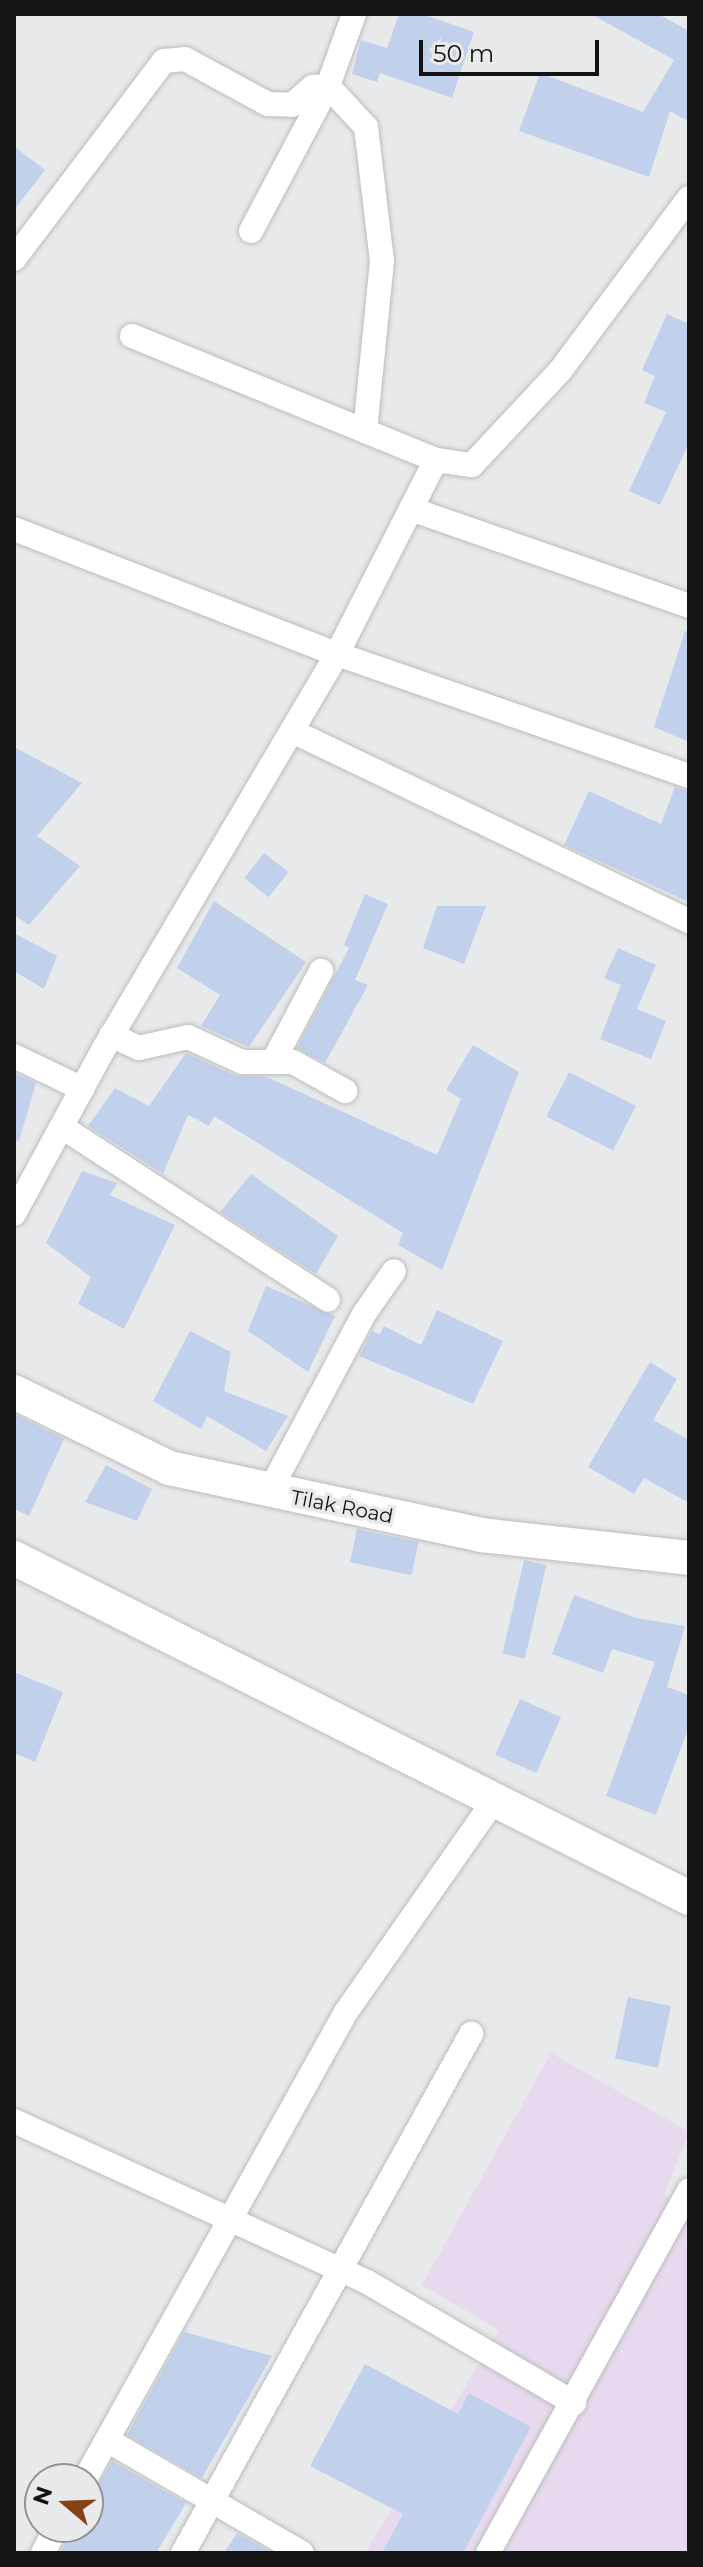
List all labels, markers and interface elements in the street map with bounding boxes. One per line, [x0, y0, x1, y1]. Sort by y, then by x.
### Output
scale bar [423, 24, 603, 74]
text: 50 m [433, 39, 494, 68]
street label: Tilak Road [289, 1485, 395, 1529]
north arrow [24, 2463, 104, 2543]
text: N [27, 2483, 58, 2508]

